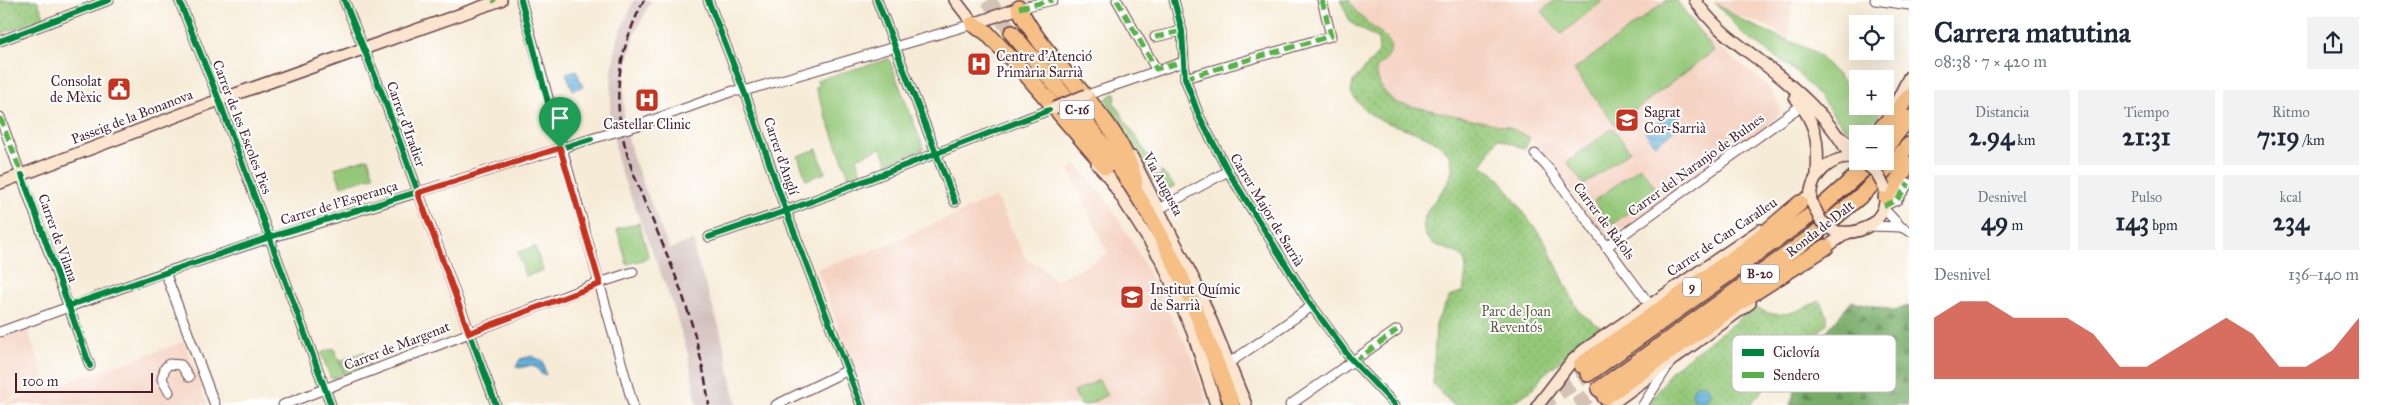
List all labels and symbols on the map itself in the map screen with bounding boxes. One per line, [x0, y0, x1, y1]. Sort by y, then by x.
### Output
place label: Centre d'Atenció Primària Sarrià [996, 48, 1092, 81]
hospital icon: Centre d'Atenció Primària Sarrià [966, 51, 992, 77]
street label: Carrer de les Escoles Pies [209, 58, 275, 196]
place label: Consolat de Mèxic [50, 73, 102, 106]
public building icon: Consolat de Mèxic [106, 76, 132, 102]
street label: Carrer d'Iradier [383, 79, 430, 170]
street label: Passeig de la Bonanova [69, 86, 195, 148]
hospital icon: Castellar Clinic [634, 87, 660, 113]
pin [539, 97, 581, 148]
road number: C-16 [1060, 100, 1094, 120]
place label: Sagrat Cor-Sarrià [1644, 104, 1706, 137]
school or university icon: Sagrat Cor-Sarrià [1614, 107, 1640, 133]
street label: Carrer del Naranjo de Bulnes [1625, 110, 1767, 220]
street label: Carrer d'Anglí [760, 115, 803, 198]
place label: Castellar Clinic [603, 116, 691, 133]
street label: Via Augusta [1139, 149, 1187, 219]
street label: Carrer Major de Sarrià [1226, 150, 1308, 270]
street label: Carrer de l'Esperança [278, 177, 400, 229]
street label: Carrer de Ràfols [1569, 179, 1639, 263]
street label: Carrer de Vilana [34, 192, 82, 284]
street label: Carrer de Can Caralleu [1664, 193, 1781, 280]
street label: Ronda de Dalt [1782, 197, 1858, 261]
road number: B-20 [1741, 264, 1779, 284]
road number: 9 [1683, 278, 1701, 296]
place label: Institut Químic de Sarrià [1150, 281, 1241, 314]
school or university icon: Institut Químic de Sarrià [1119, 284, 1145, 310]
park label: Parc de Joan Reventós [1481, 303, 1551, 336]
street label: Carrer de Margenat [342, 318, 452, 374]
legend [1732, 335, 1896, 392]
text: Ciclovía [1773, 344, 1820, 361]
text: Sendero [1773, 367, 1820, 384]
scale bar [15, 370, 152, 393]

